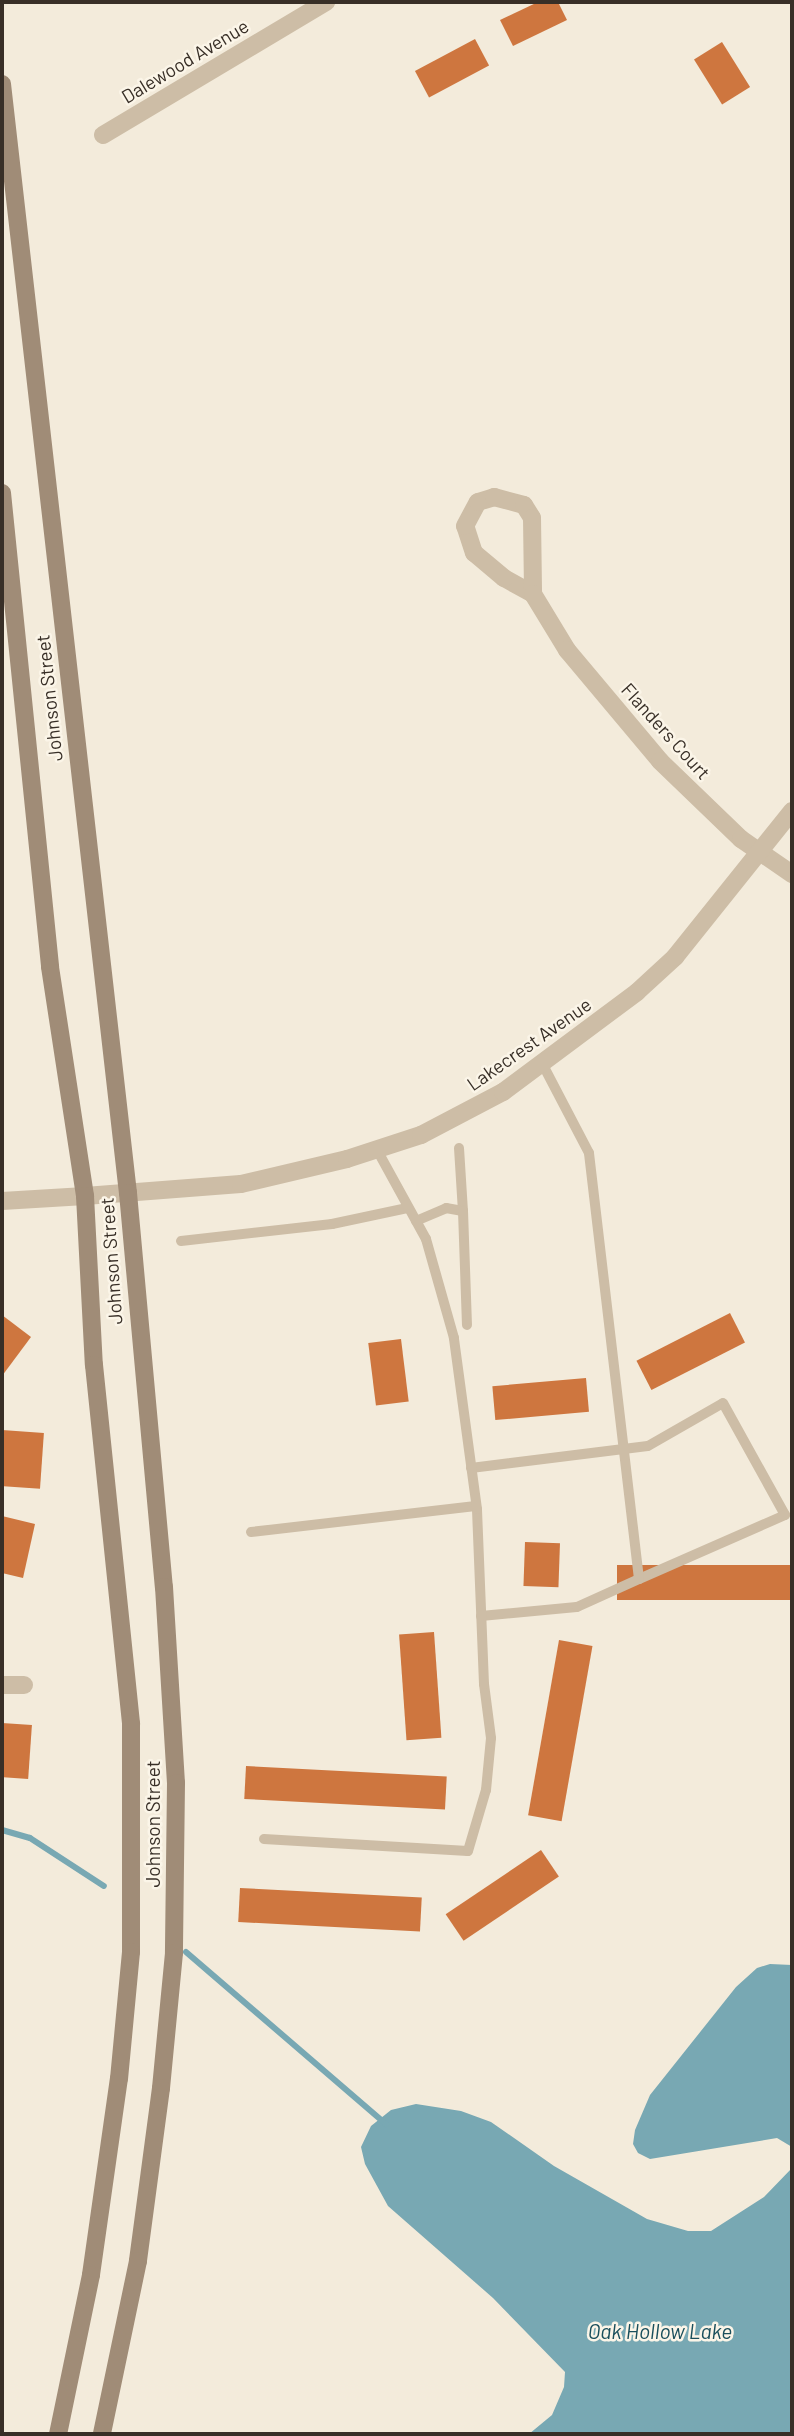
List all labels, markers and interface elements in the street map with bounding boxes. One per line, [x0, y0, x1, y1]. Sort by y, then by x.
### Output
street label: Dalewood Avenue [117, 14, 253, 108]
street label: Johnson Street [31, 634, 67, 762]
street label: Flanders Court [617, 678, 715, 784]
street label: Lakecrest Avenue [462, 993, 596, 1095]
street label: Johnson Street [95, 1197, 127, 1325]
street label: Johnson Street [142, 1760, 164, 1888]
water label: Oak Hollow Lake [588, 2318, 732, 2344]

